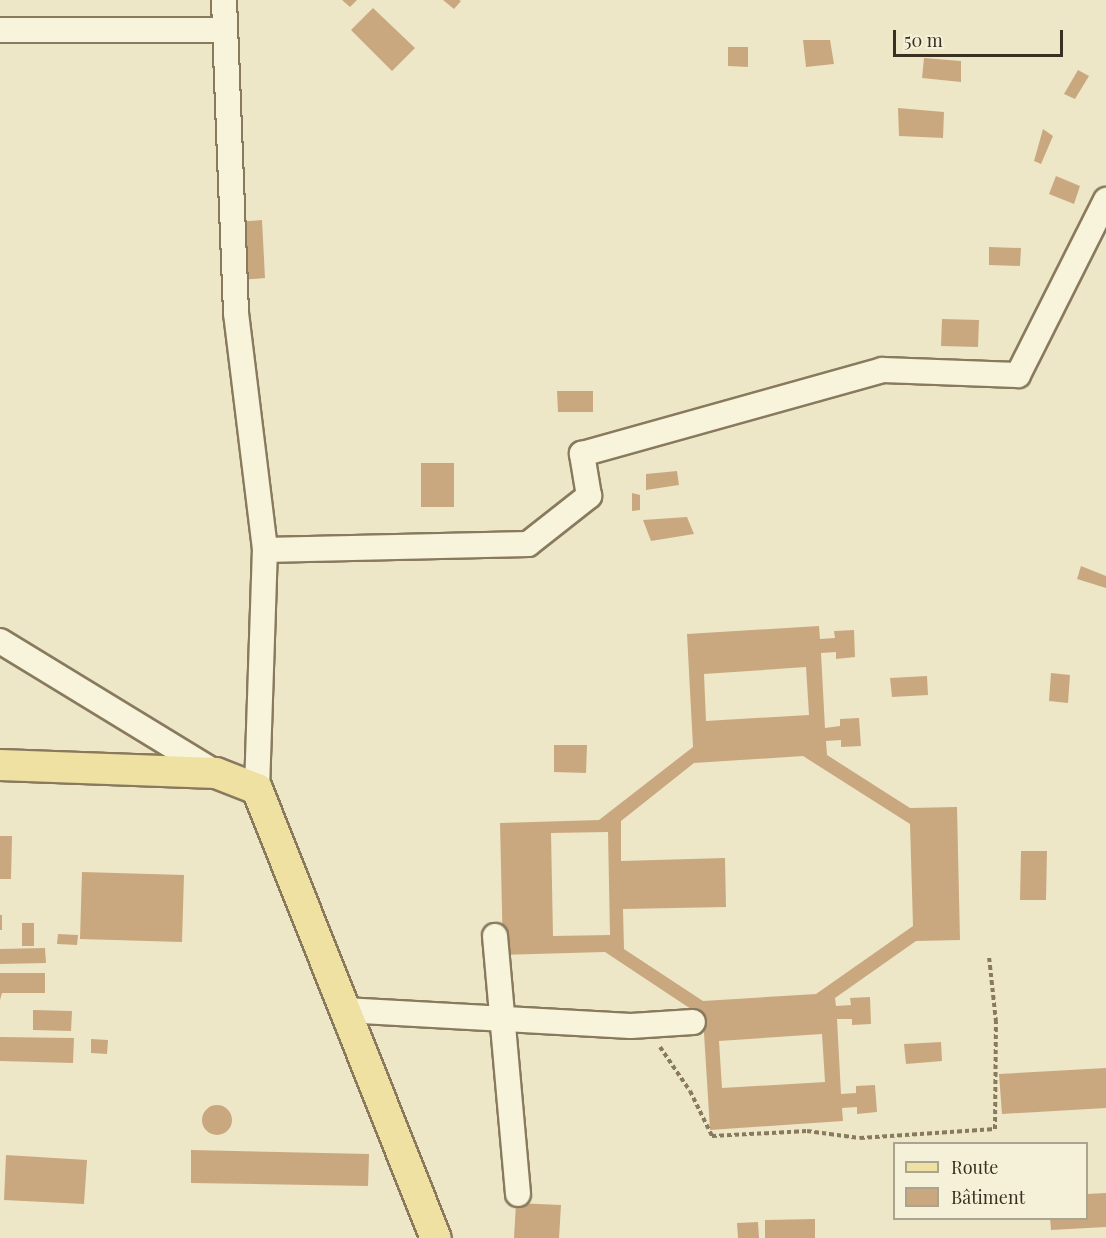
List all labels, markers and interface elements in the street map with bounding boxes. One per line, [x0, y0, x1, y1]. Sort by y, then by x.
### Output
scale bar [896, 18, 1066, 56]
text: 50 m [904, 28, 943, 52]
legend [893, 1142, 1088, 1220]
text: Route [951, 1155, 998, 1179]
text: Bâtiment [951, 1185, 1025, 1209]

